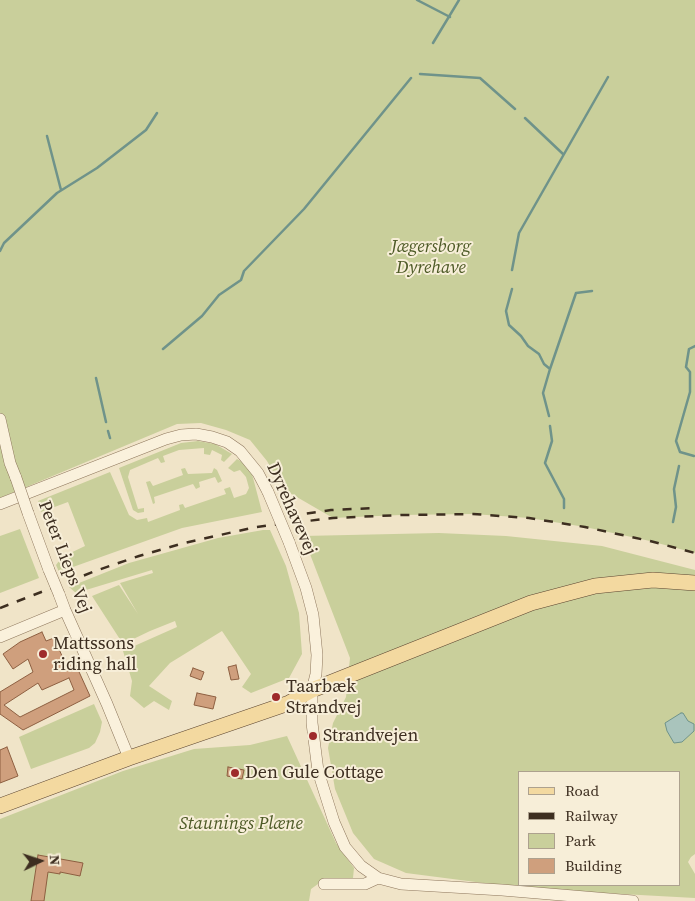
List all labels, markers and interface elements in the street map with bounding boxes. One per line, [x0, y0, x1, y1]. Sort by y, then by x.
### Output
park label: Jægersborg Dyrehave [391, 236, 471, 278]
street label: Dyrehavevej [261, 460, 321, 558]
street label: Peter Lieps Vej [33, 498, 95, 616]
place label: Mattssons riding hall [53, 633, 137, 676]
marker: Mattssons riding hall [37, 648, 49, 660]
place label: Taarbæk Strandvej [286, 676, 361, 719]
marker: Taarbæk Strandvej [270, 691, 282, 703]
place label: Strandvejen [323, 725, 418, 747]
marker: Strandvejen [307, 730, 319, 742]
place label: Den Gule Cottage [245, 762, 384, 784]
marker: Den Gule Cottage [229, 767, 241, 779]
legend [518, 771, 680, 886]
text: Road [565, 780, 599, 801]
text: Railway [565, 805, 618, 826]
park label: Staunings Plæne [179, 813, 303, 835]
text: Park [565, 830, 596, 851]
north arrow [15, 836, 65, 886]
text: N [45, 854, 65, 866]
text: Building [565, 855, 622, 876]

